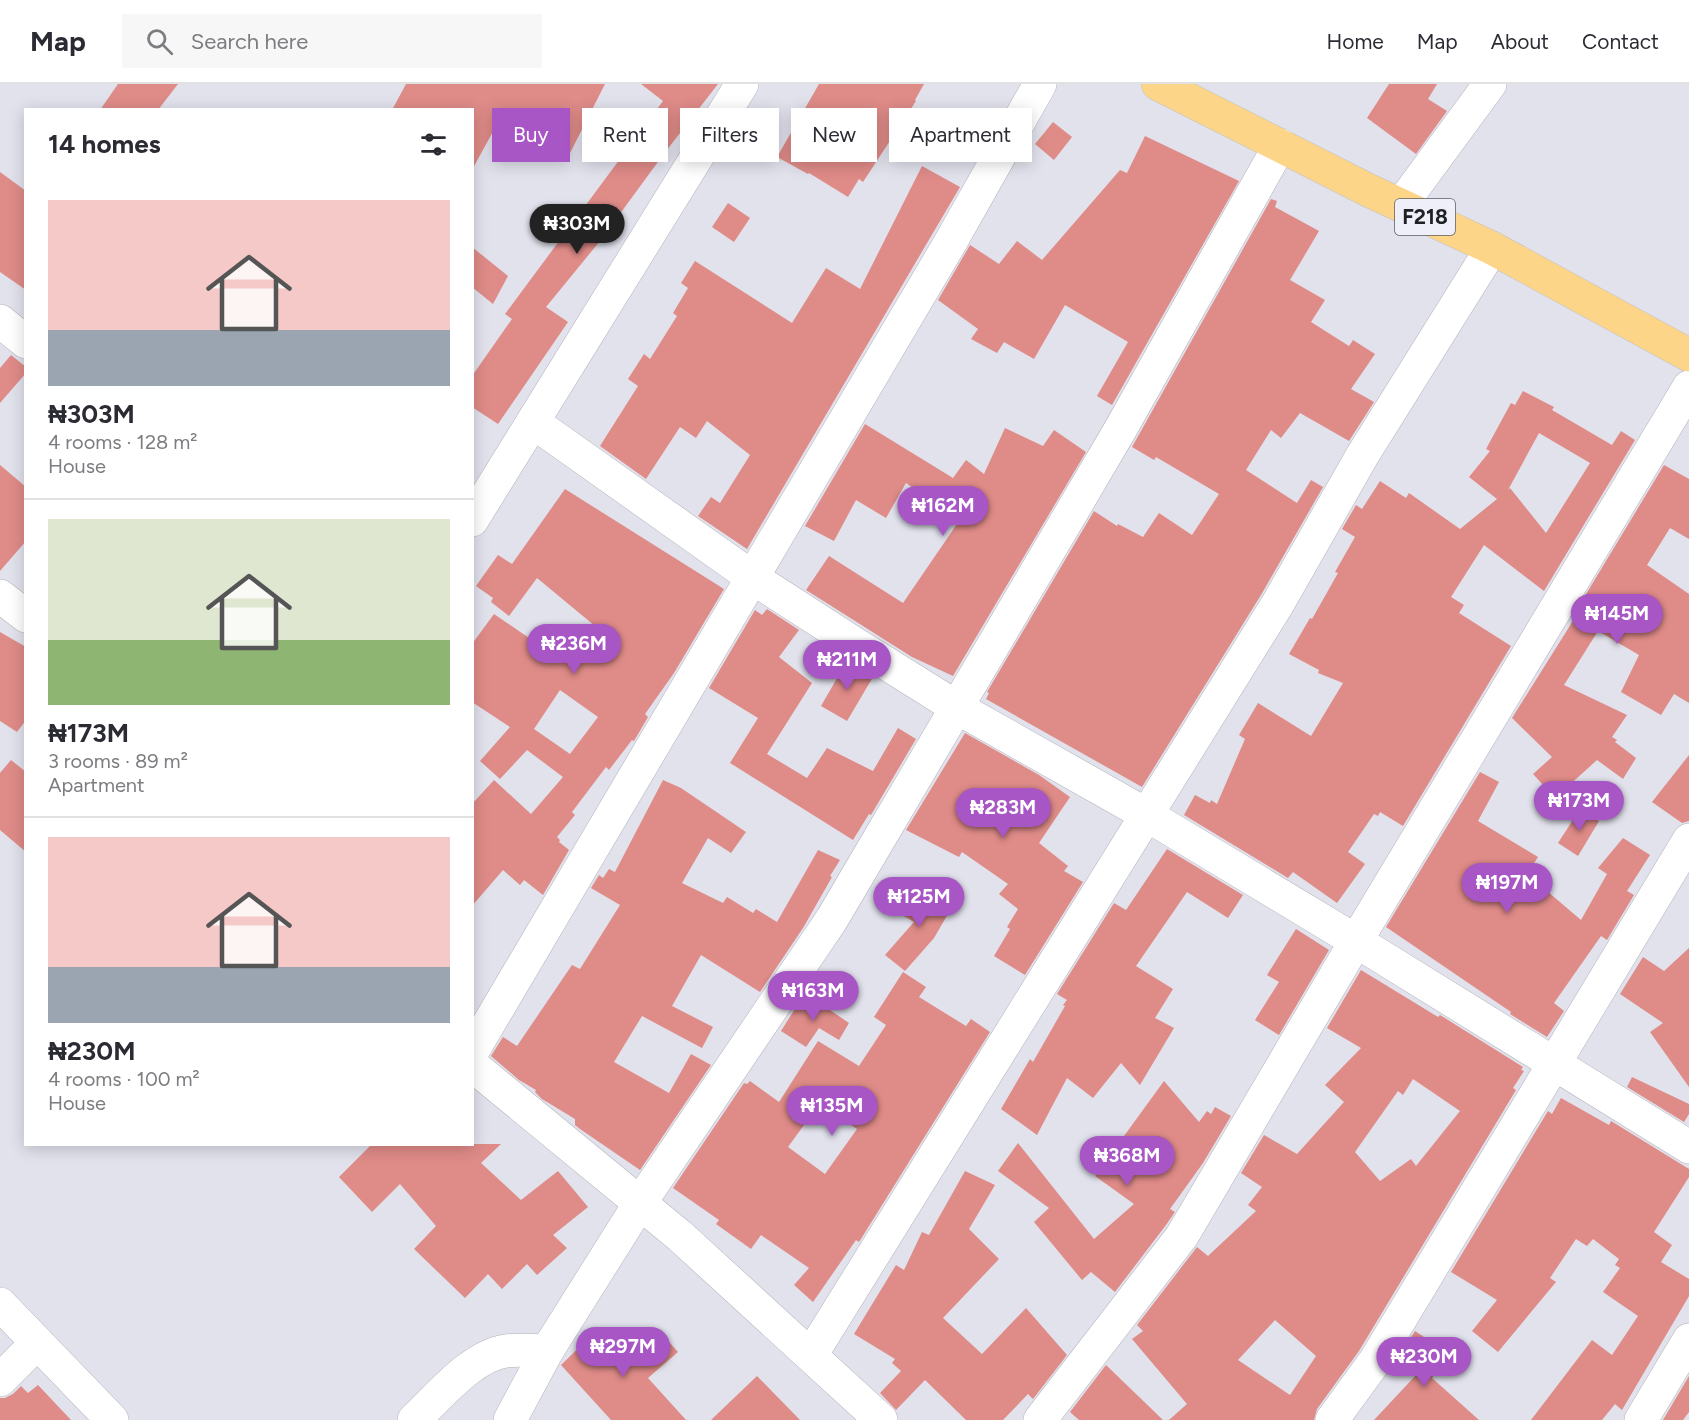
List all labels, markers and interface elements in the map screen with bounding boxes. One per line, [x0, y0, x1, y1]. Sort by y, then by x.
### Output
search box [122, 14, 542, 68]
text: Map [30, 24, 86, 58]
icon: search [143, 25, 176, 58]
text: Search here [191, 28, 308, 55]
text: Home [1327, 29, 1384, 54]
text: Map [1417, 29, 1458, 54]
text: About [1491, 29, 1549, 54]
text: Contact [1582, 29, 1659, 54]
chip: Buy [492, 108, 570, 162]
chip: Rent [582, 108, 668, 162]
chip: Filters [680, 108, 779, 162]
chip: New [791, 108, 877, 162]
chip: Apartment [889, 108, 1032, 162]
text: 14 homes [48, 128, 161, 160]
icon: filters [417, 128, 450, 161]
road number: F218 [1395, 199, 1455, 235]
pin: ₦303M [535, 204, 619, 255]
text: ₦303M [544, 211, 610, 235]
icon: home [195, 239, 303, 347]
text: ₦303M [48, 398, 135, 430]
text: 4 rooms · 128 m² [48, 430, 198, 454]
text: House [48, 454, 106, 478]
pin: ₦162M [901, 486, 985, 537]
text: ₦162M [911, 493, 975, 517]
icon: home [195, 558, 303, 666]
pin: ₦145M [1575, 594, 1659, 645]
text: ₦145M [1585, 601, 1649, 625]
pin: ₦236M [532, 624, 616, 675]
text: ₦236M [541, 631, 607, 655]
pin: ₦211M [805, 640, 889, 691]
text: ₦211M [817, 647, 877, 671]
text: ₦173M [48, 717, 129, 749]
text: 3 rooms · 89 m² [48, 749, 188, 773]
text: Apartment [48, 773, 145, 797]
pin: ₦173M [1537, 781, 1621, 832]
pin: ₦283M [961, 788, 1045, 839]
text: ₦173M [1548, 788, 1610, 812]
text: ₦283M [970, 795, 1036, 819]
pin: ₦197M [1465, 863, 1549, 914]
text: ₦197M [1476, 870, 1538, 894]
icon: home [195, 876, 303, 984]
pin: ₦125M [877, 877, 961, 928]
text: ₦125M [887, 884, 951, 908]
pin: ₦163M [771, 971, 855, 1022]
text: ₦163M [782, 978, 844, 1002]
text: ₦230M [48, 1035, 135, 1067]
text: 4 rooms · 100 m² [48, 1067, 200, 1091]
pin: ₦135M [790, 1086, 874, 1137]
text: House [48, 1091, 106, 1115]
text: ₦135M [801, 1093, 863, 1117]
pin: ₦368M [1085, 1136, 1169, 1187]
text: ₦368M [1094, 1143, 1160, 1167]
pin: ₦297M [581, 1327, 665, 1378]
text: ₦297M [590, 1334, 656, 1358]
pin: ₦230M [1382, 1337, 1466, 1388]
text: ₦230M [1390, 1344, 1458, 1368]

